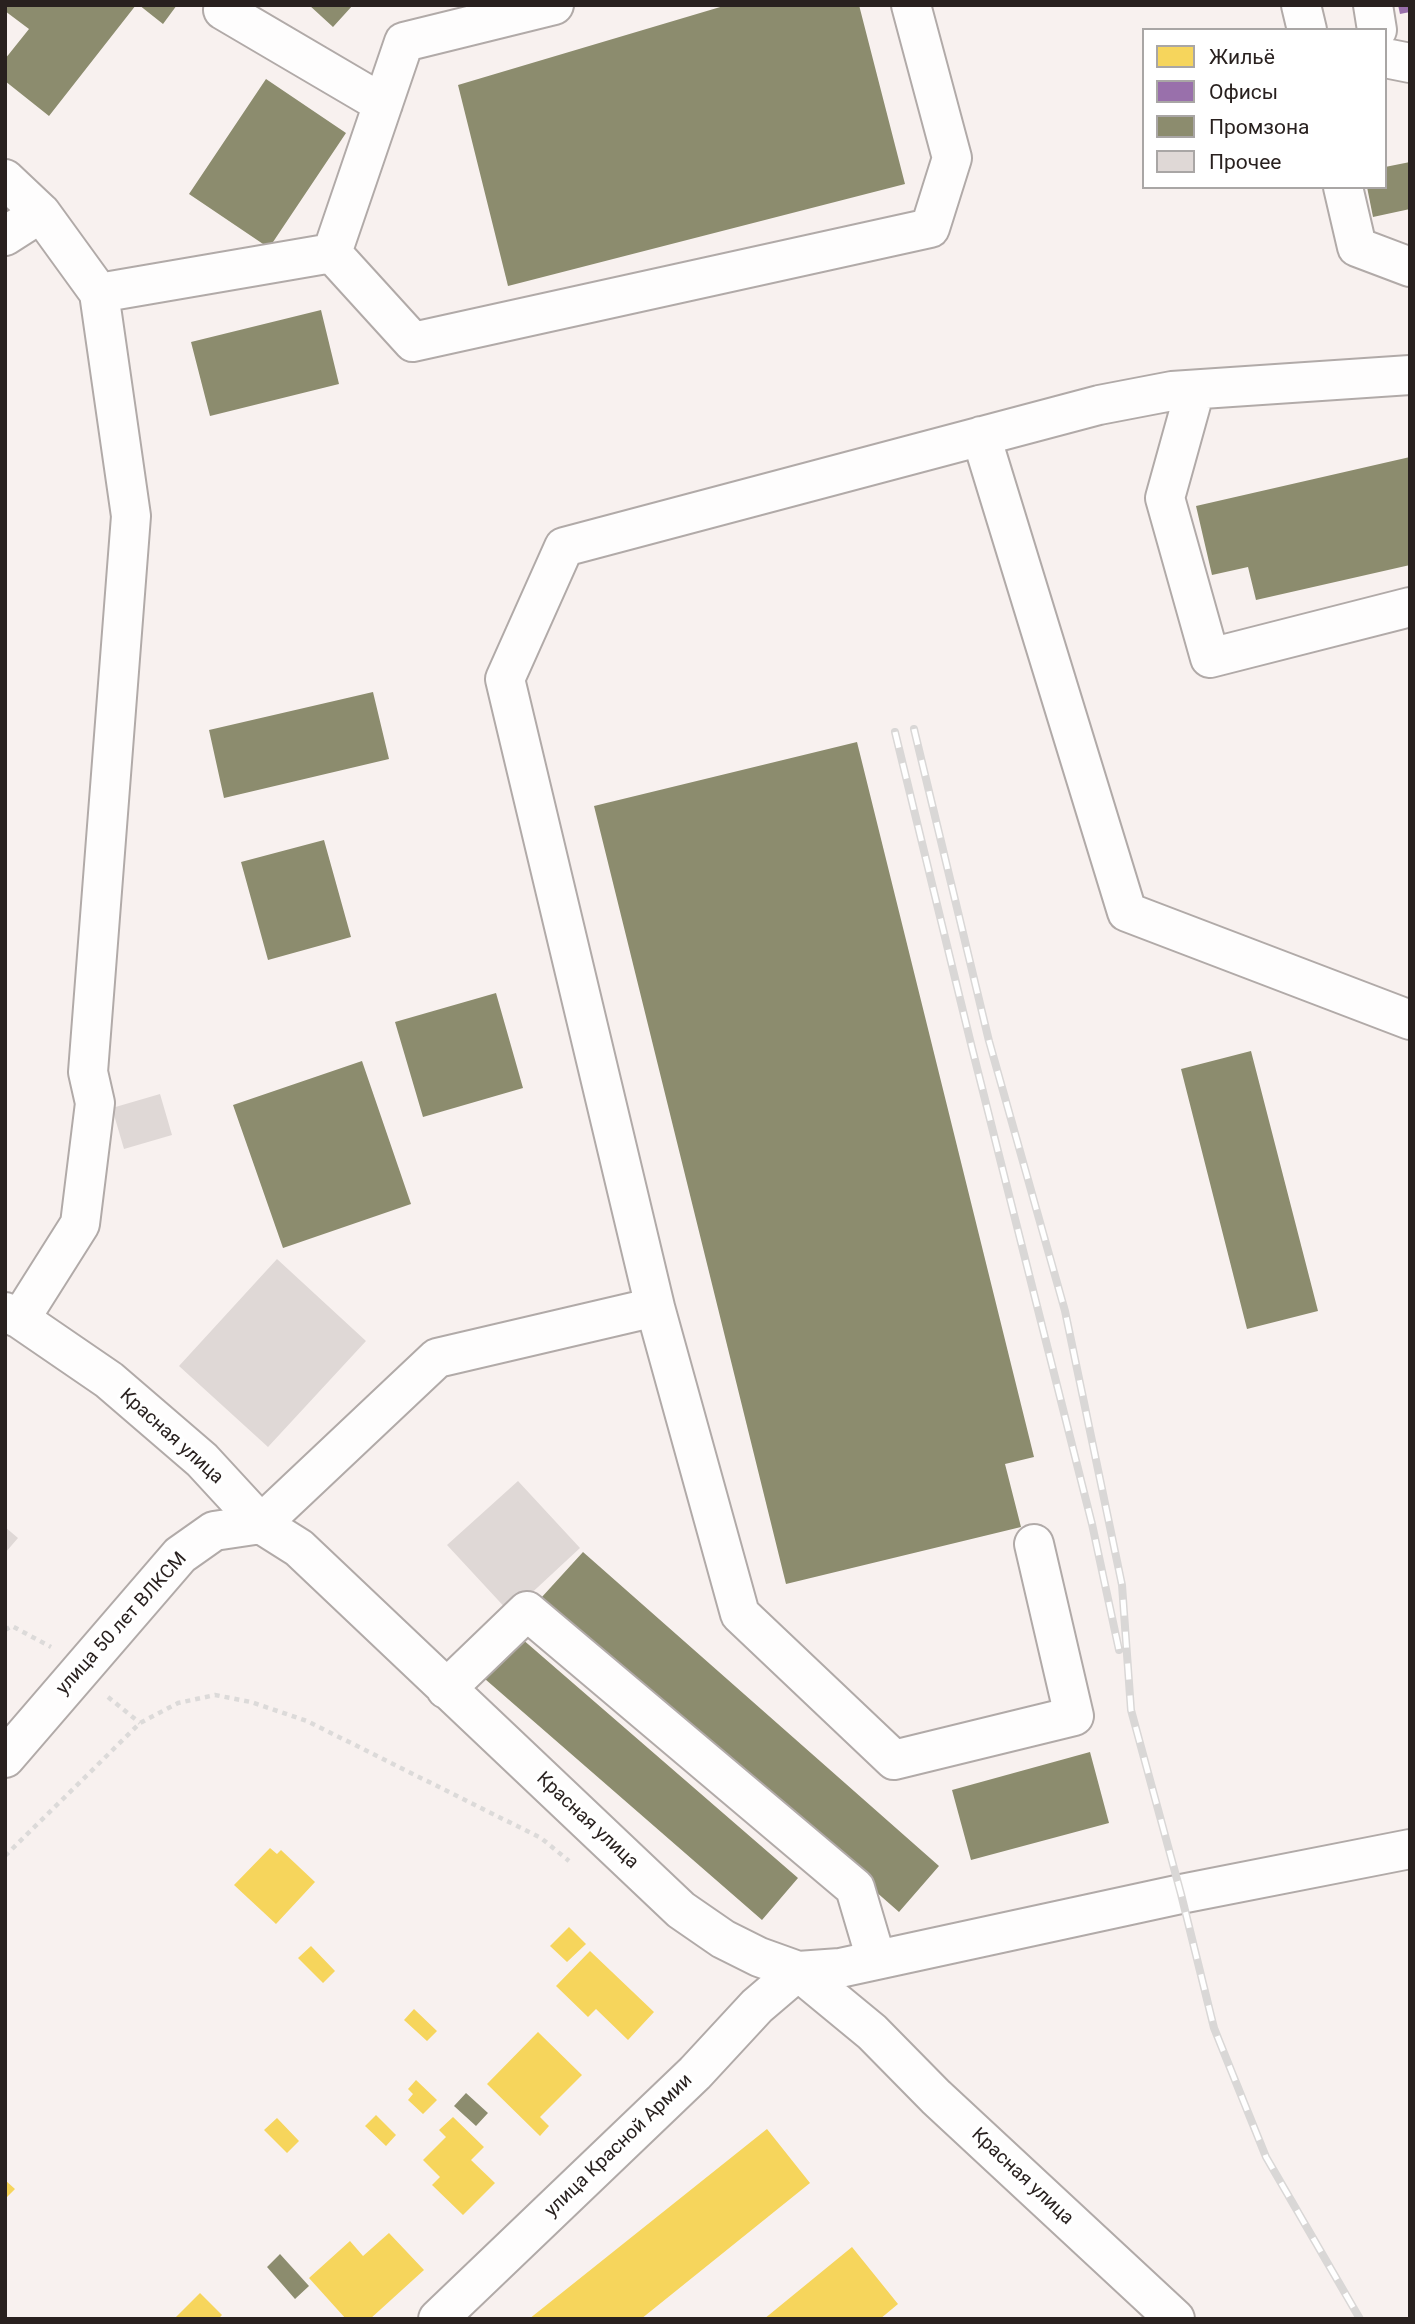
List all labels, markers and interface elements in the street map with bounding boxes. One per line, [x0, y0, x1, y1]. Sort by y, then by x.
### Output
legend [1142, 28, 1387, 189]
text: Жильё [1209, 45, 1275, 69]
text: Офисы [1209, 80, 1278, 104]
text: Промзона [1209, 115, 1310, 139]
text: Прочее [1209, 150, 1281, 174]
street label: Красная улица [114, 1385, 228, 1489]
street label: улица 50 лет ВЛКСМ [52, 1548, 192, 1700]
street label: Красная улица [531, 1768, 643, 1874]
street label: улица Красной Армии [540, 2070, 698, 2222]
street label: Красная улица [966, 2124, 1078, 2230]

